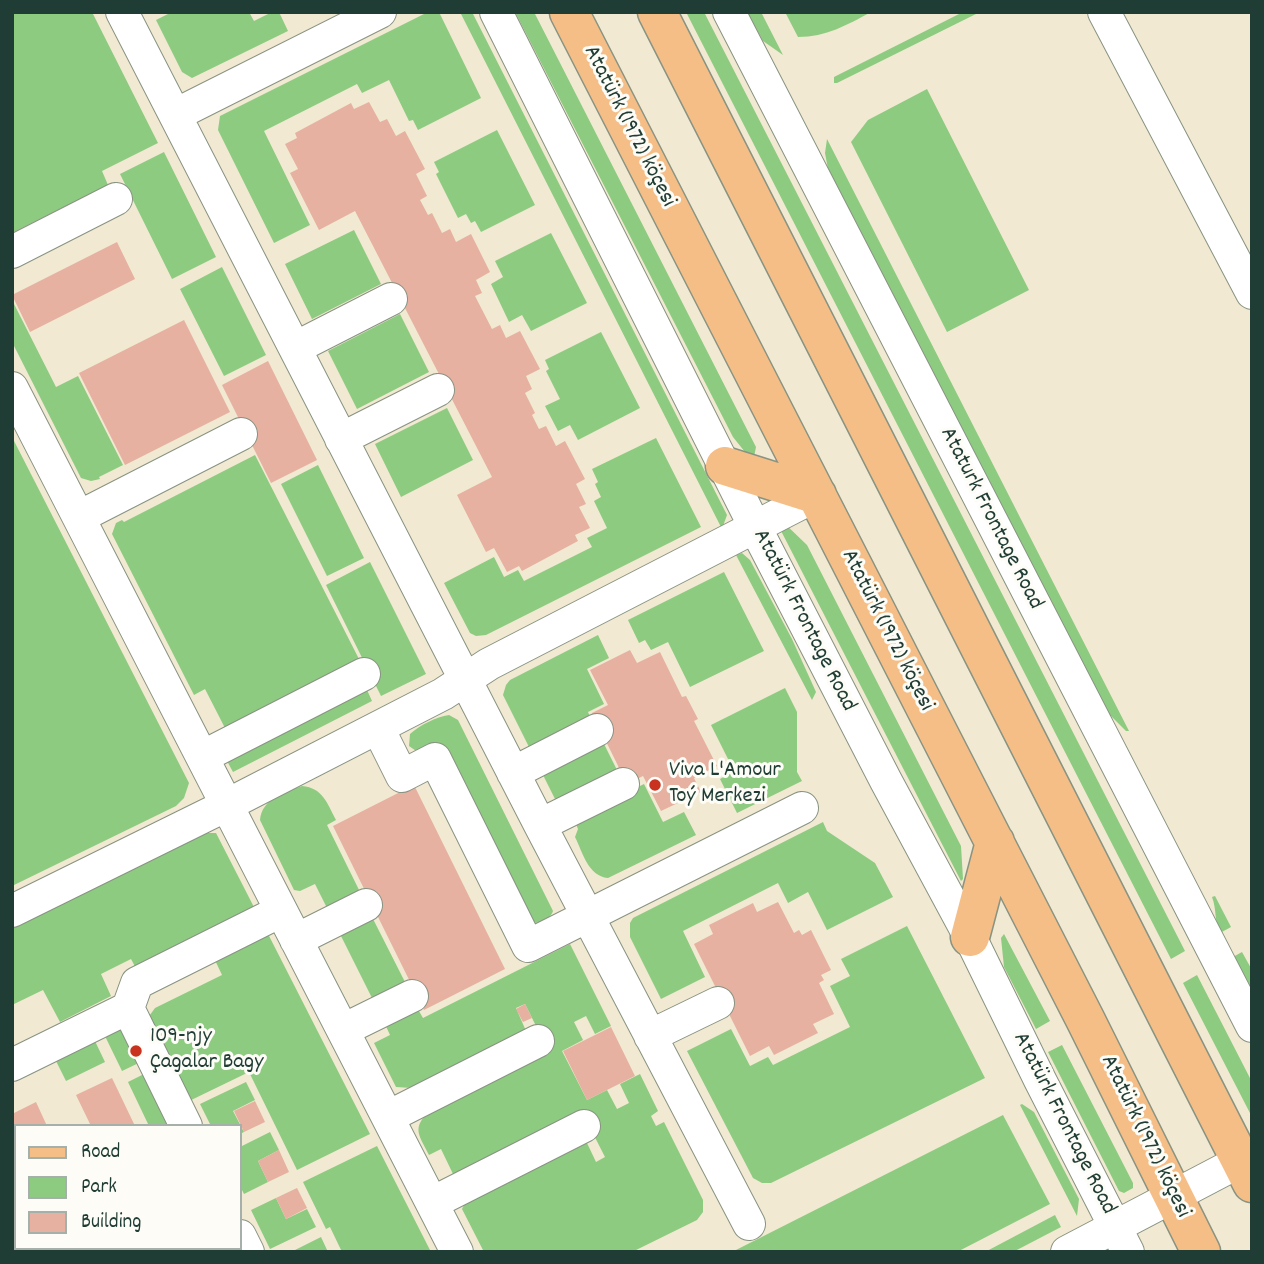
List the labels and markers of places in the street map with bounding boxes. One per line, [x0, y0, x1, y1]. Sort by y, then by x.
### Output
place label: Viva L'Amour Toý Merkezi [669, 758, 781, 812]
marker: Viva L'Amour Toý Merkezi [647, 777, 663, 793]
place label: 109-njy Çagalar Bagy [150, 1024, 263, 1078]
marker: 109-njy Çagalar Bagy [128, 1043, 144, 1059]

